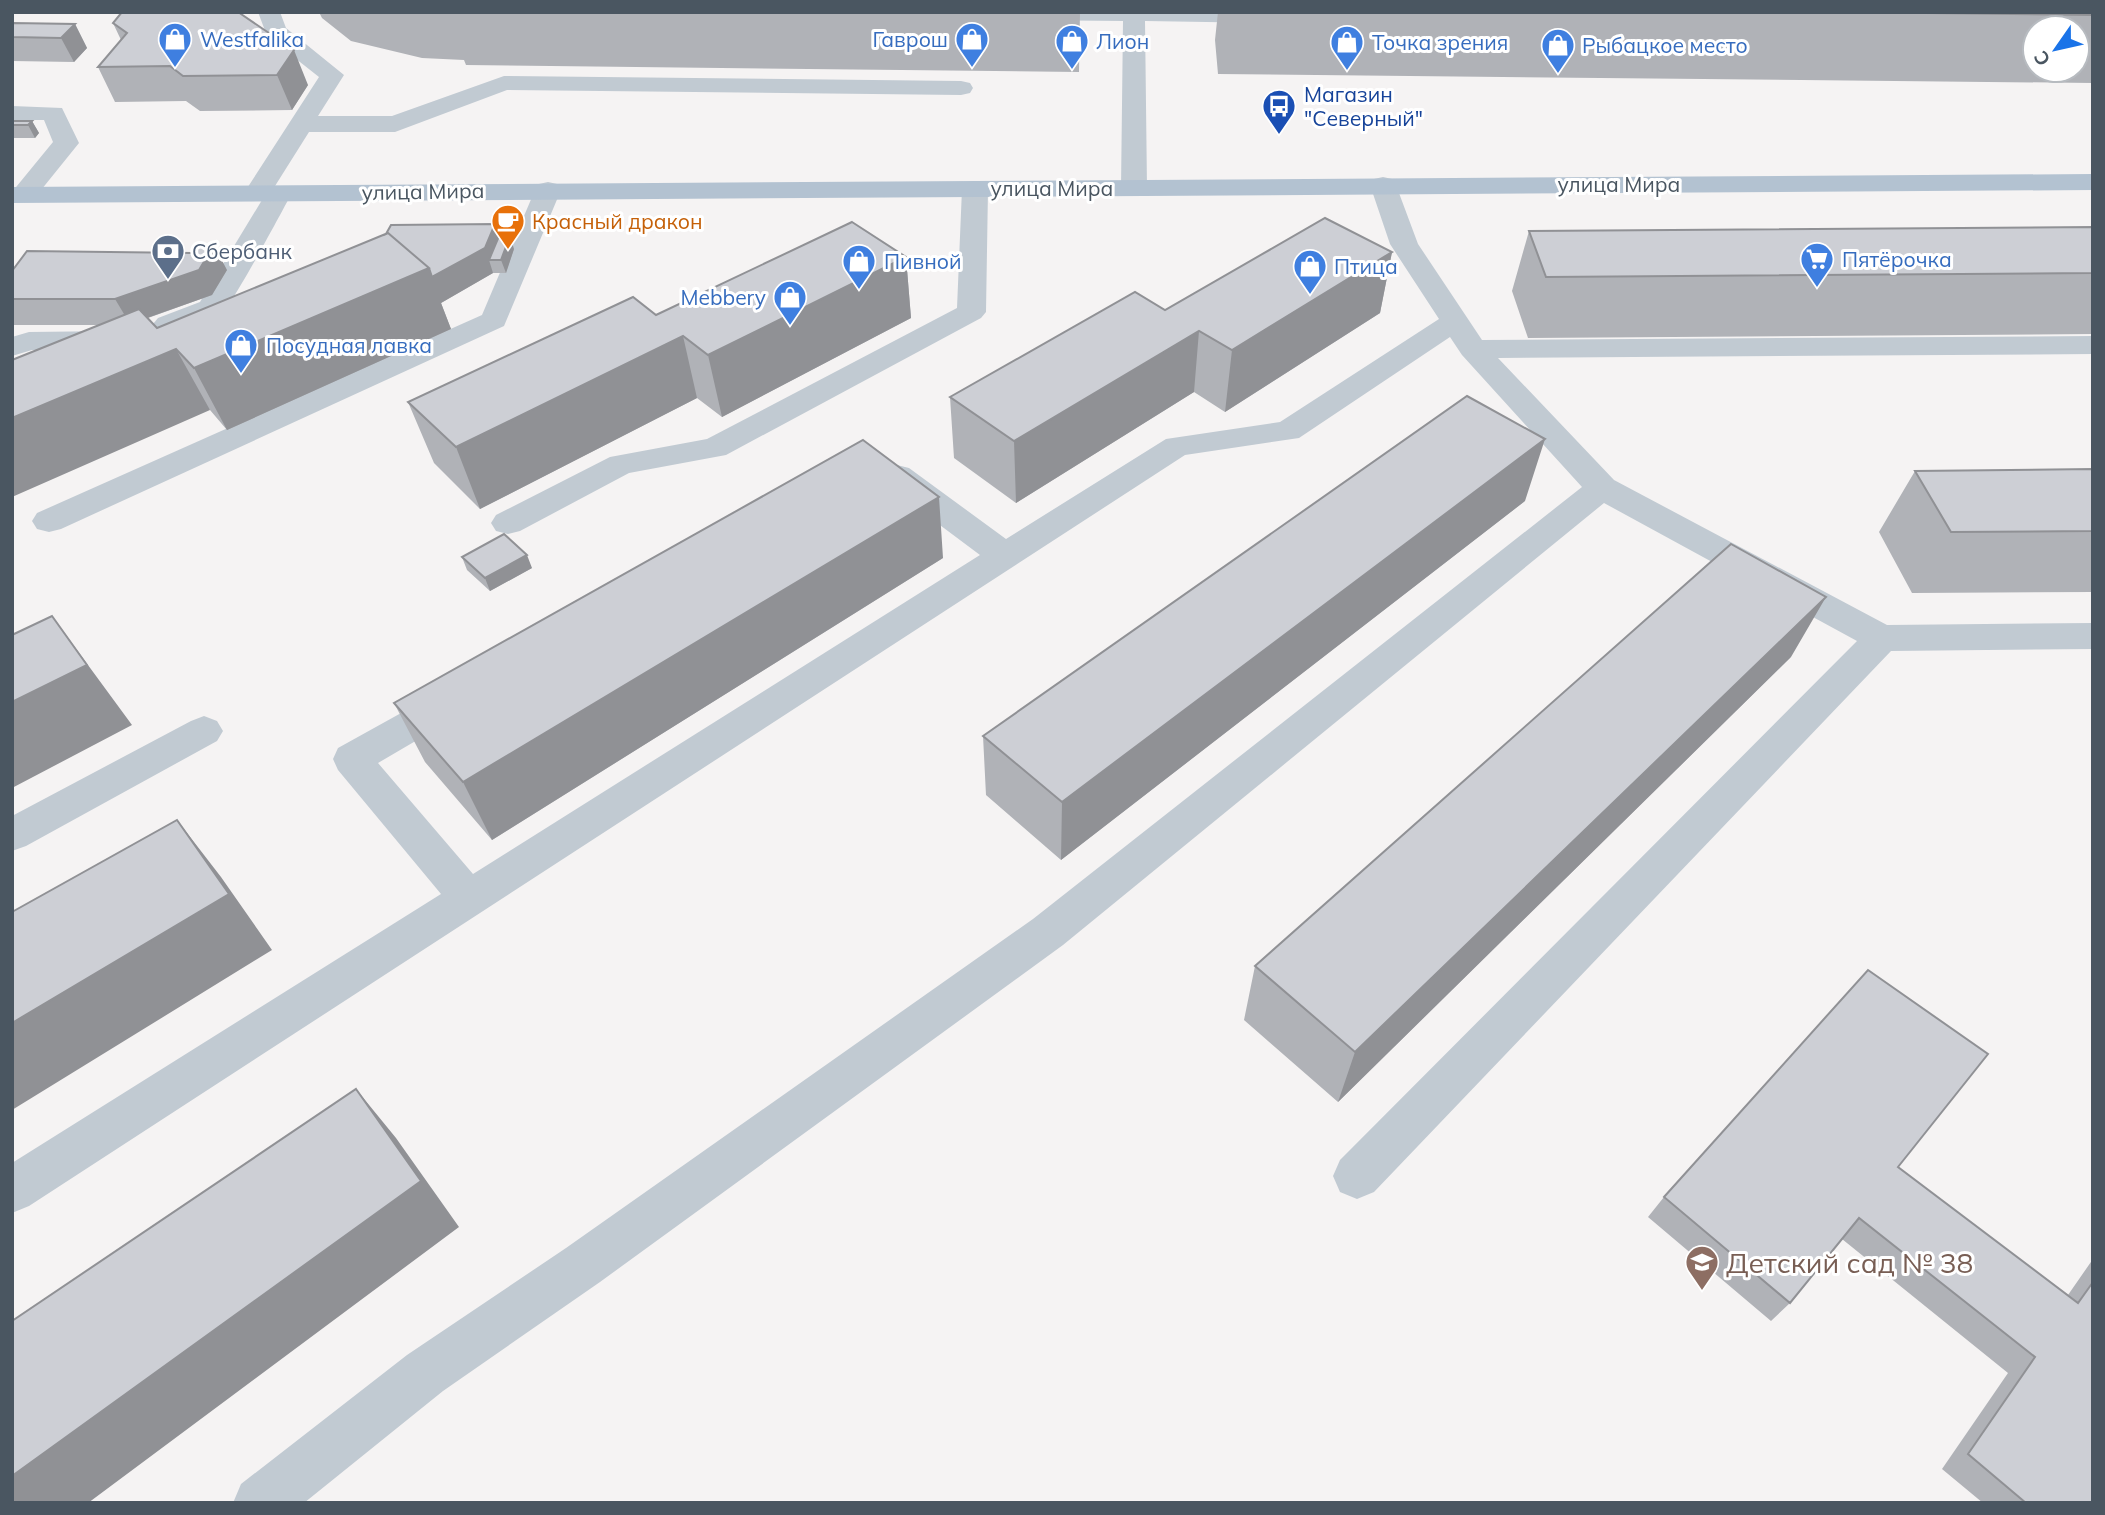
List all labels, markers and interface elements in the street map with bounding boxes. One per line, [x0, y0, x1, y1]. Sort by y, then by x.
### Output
north arrow [2021, 14, 2091, 84]
shop icon: Westfalika [156, 20, 194, 69]
shop icon: Гаврош [953, 20, 991, 69]
shop icon: Лион [1053, 22, 1091, 71]
shop icon: Точка зрения [1328, 23, 1366, 72]
place label: Westfalika [200, 26, 304, 52]
place label: Гаврош [872, 26, 948, 52]
shop icon: Рыбацкое место [1539, 26, 1577, 75]
place label: Лион [1096, 28, 1149, 54]
place label: Точка зрения [1372, 29, 1508, 55]
place label: Рыбацкое место [1582, 32, 1748, 58]
text: С [2028, 46, 2055, 71]
place label: Магазин "Северный" [1304, 81, 1423, 131]
bus stop icon: Магазин "Северный" [1260, 87, 1298, 136]
street label: улица Мира [1558, 171, 1680, 197]
street label: улица Мира [991, 175, 1113, 201]
street label: улица Мира [361, 177, 485, 205]
cafe icon: Красный дракон [489, 202, 527, 251]
place label: Красный дракон [532, 208, 703, 234]
bank icon: Сбербанк [149, 232, 187, 281]
place label: Сбербанк [192, 238, 293, 264]
supermarket icon: Пятёрочка [1798, 240, 1836, 289]
shop icon: Пивной [840, 242, 878, 291]
place label: Пятёрочка [1842, 246, 1952, 272]
shop icon: Птица [1291, 247, 1329, 296]
place label: Пивной [884, 248, 962, 274]
place label: Птица [1334, 253, 1398, 279]
shop icon: Mebbery [771, 278, 809, 327]
place label: Mebbery [681, 284, 766, 310]
shop icon: Посудная лавка [222, 326, 260, 375]
place label: Посудная лавка [266, 332, 432, 358]
school or university icon: Детский сад № 38 [1683, 1243, 1721, 1292]
place label: Детский сад № 38 [1726, 1245, 1973, 1280]

